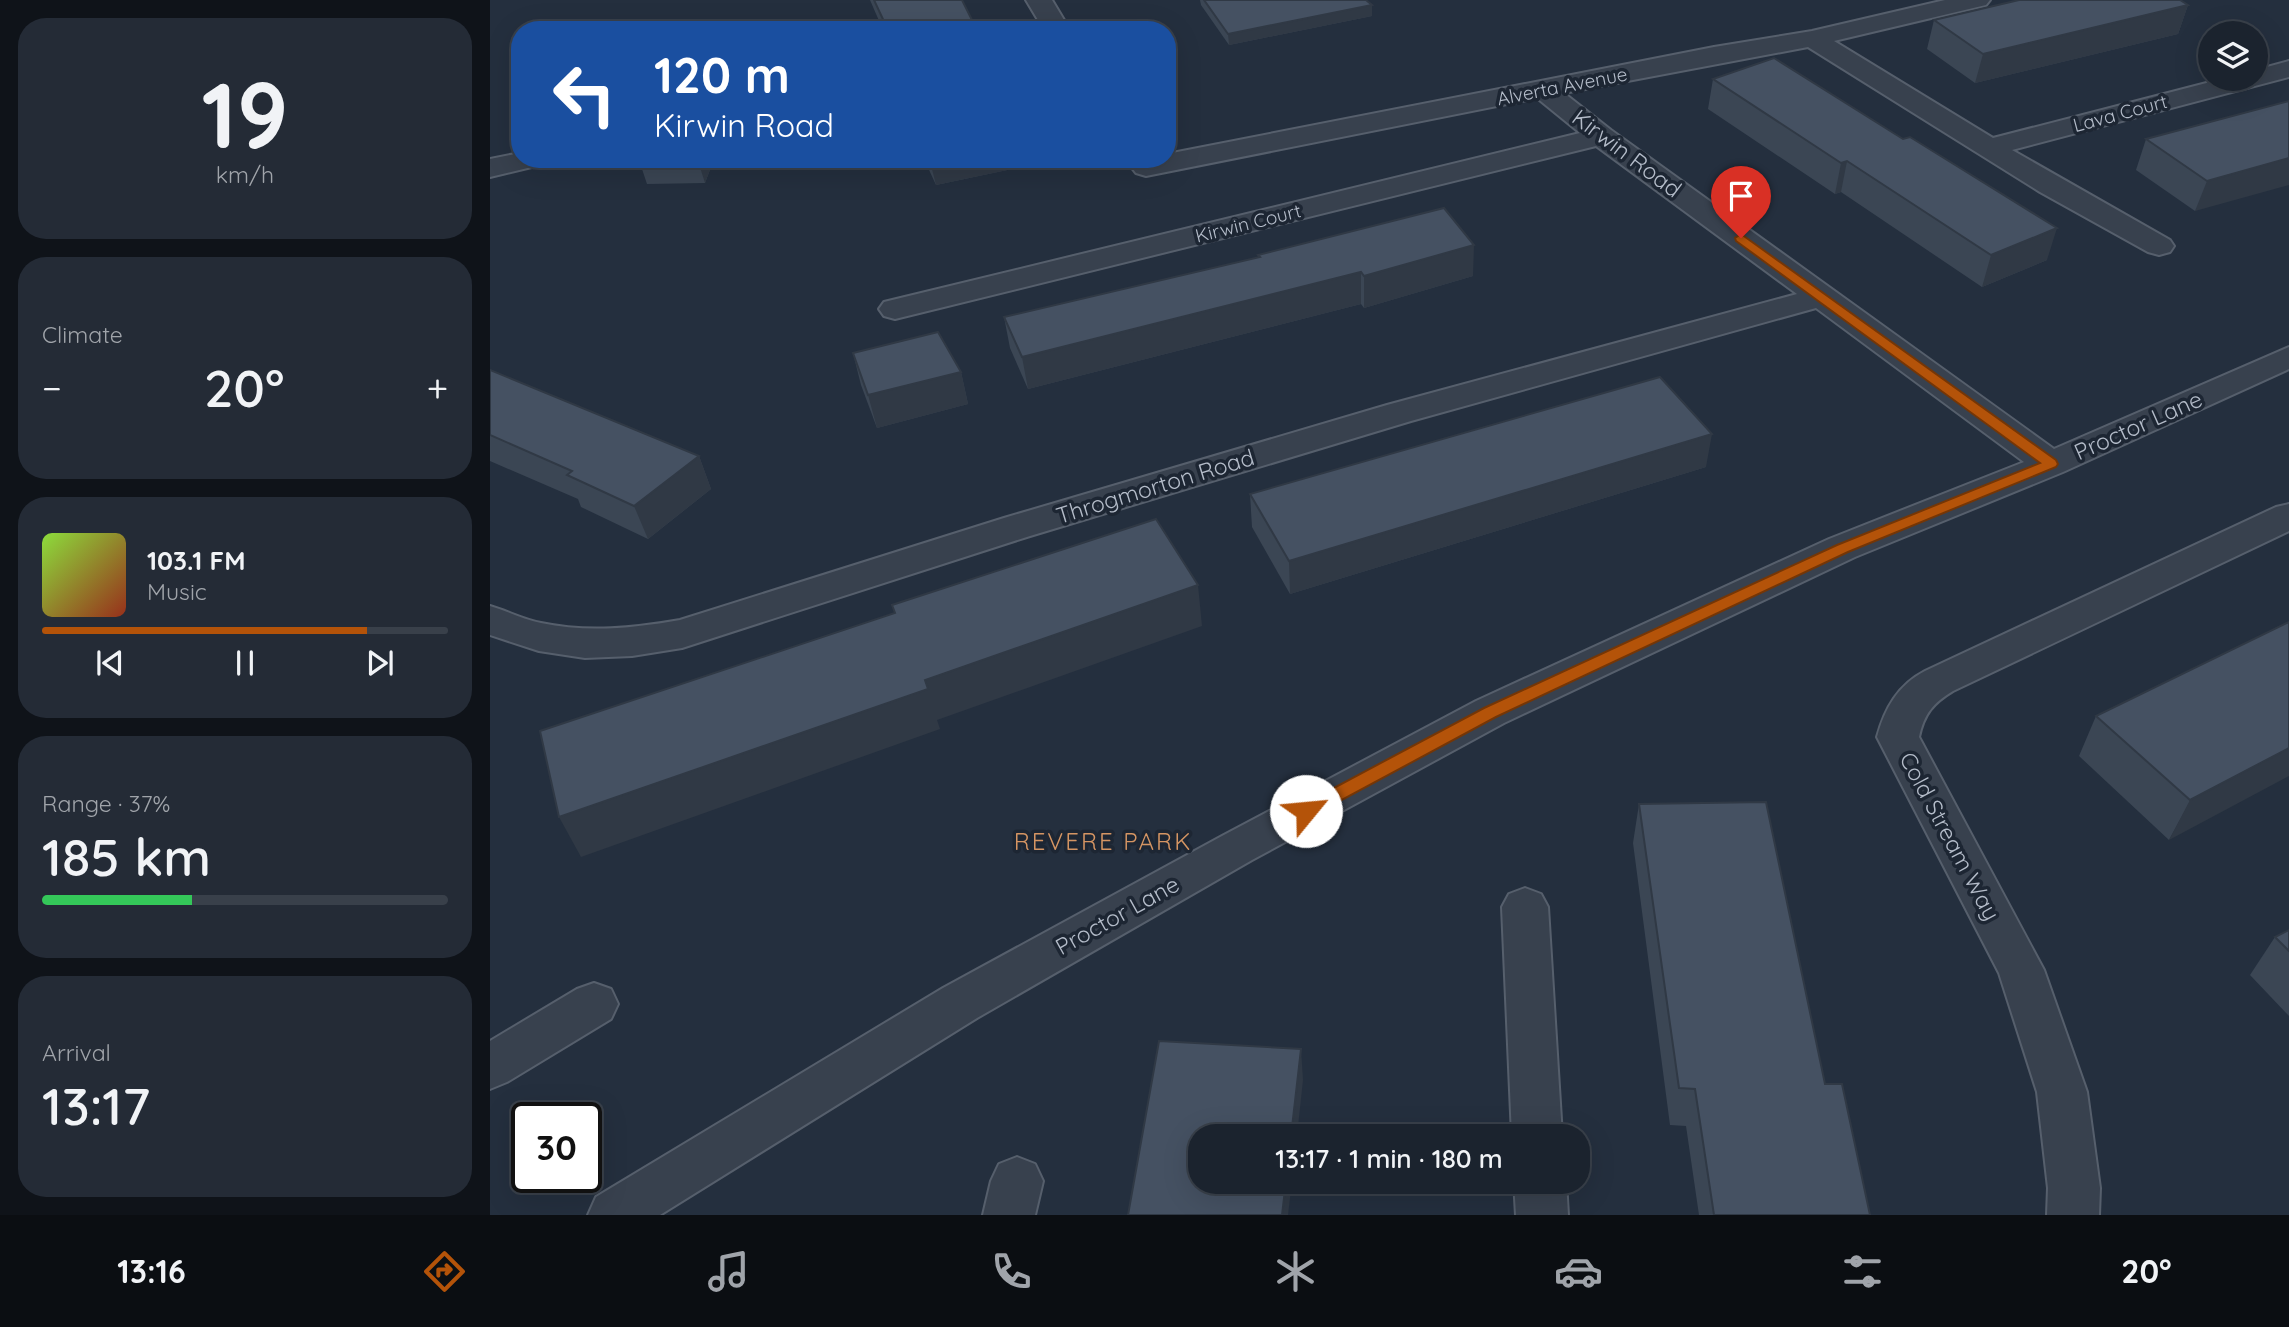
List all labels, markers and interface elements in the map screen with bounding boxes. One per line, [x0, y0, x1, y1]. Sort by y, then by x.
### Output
map controls [2198, 21, 2268, 91]
button: layers [2198, 21, 2268, 91]
text: 120 m [654, 44, 790, 105]
icon: left [539, 49, 630, 140]
text: 19 [201, 57, 289, 171]
street label: Alverta Avenue [1495, 62, 1629, 110]
street label: Lava Court [2070, 89, 2170, 137]
street label: Kirwin Road [1567, 103, 1687, 203]
text: Kirwin Road [654, 105, 834, 145]
text: km/h [216, 160, 274, 189]
pin [1711, 166, 1771, 238]
icon: arrive [1722, 177, 1760, 215]
street label: Kirwin Court [1193, 198, 1303, 248]
text: Climate [42, 320, 123, 349]
text: 20° [204, 355, 284, 420]
text: − [42, 364, 62, 412]
text: + [427, 364, 448, 412]
street label: Proctor Lane [2070, 384, 2206, 466]
street label: Throgmorton Road [1053, 442, 1257, 530]
text: 103.1 FM [147, 544, 246, 577]
text: Music [147, 577, 207, 606]
icon: previous [91, 644, 129, 682]
icon: pause [226, 644, 264, 682]
icon: next [361, 644, 399, 682]
street label: Cold Stream Way [1893, 747, 2007, 925]
position arrow [1269, 774, 1343, 848]
text: Range · 37% [42, 789, 170, 818]
text: 185 km [42, 824, 211, 889]
district label: REVERE PARK [1014, 826, 1192, 856]
street label: Proctor Lane [1050, 869, 1184, 961]
text: Arrival [42, 1038, 111, 1067]
text: 13:17 [42, 1073, 150, 1138]
speed limit sign: 30 [511, 1102, 602, 1193]
text: 13:17 · 1 min · 180 m [1275, 1142, 1503, 1175]
icon: directions [420, 1247, 469, 1296]
icon: music [704, 1247, 753, 1296]
icon: phone [987, 1247, 1036, 1296]
icon: climate [1271, 1247, 1320, 1296]
icon: car [1554, 1247, 1603, 1296]
icon: filters [1838, 1247, 1887, 1296]
text: 13:16 [117, 1251, 186, 1291]
text: 20° [2121, 1251, 2172, 1291]

